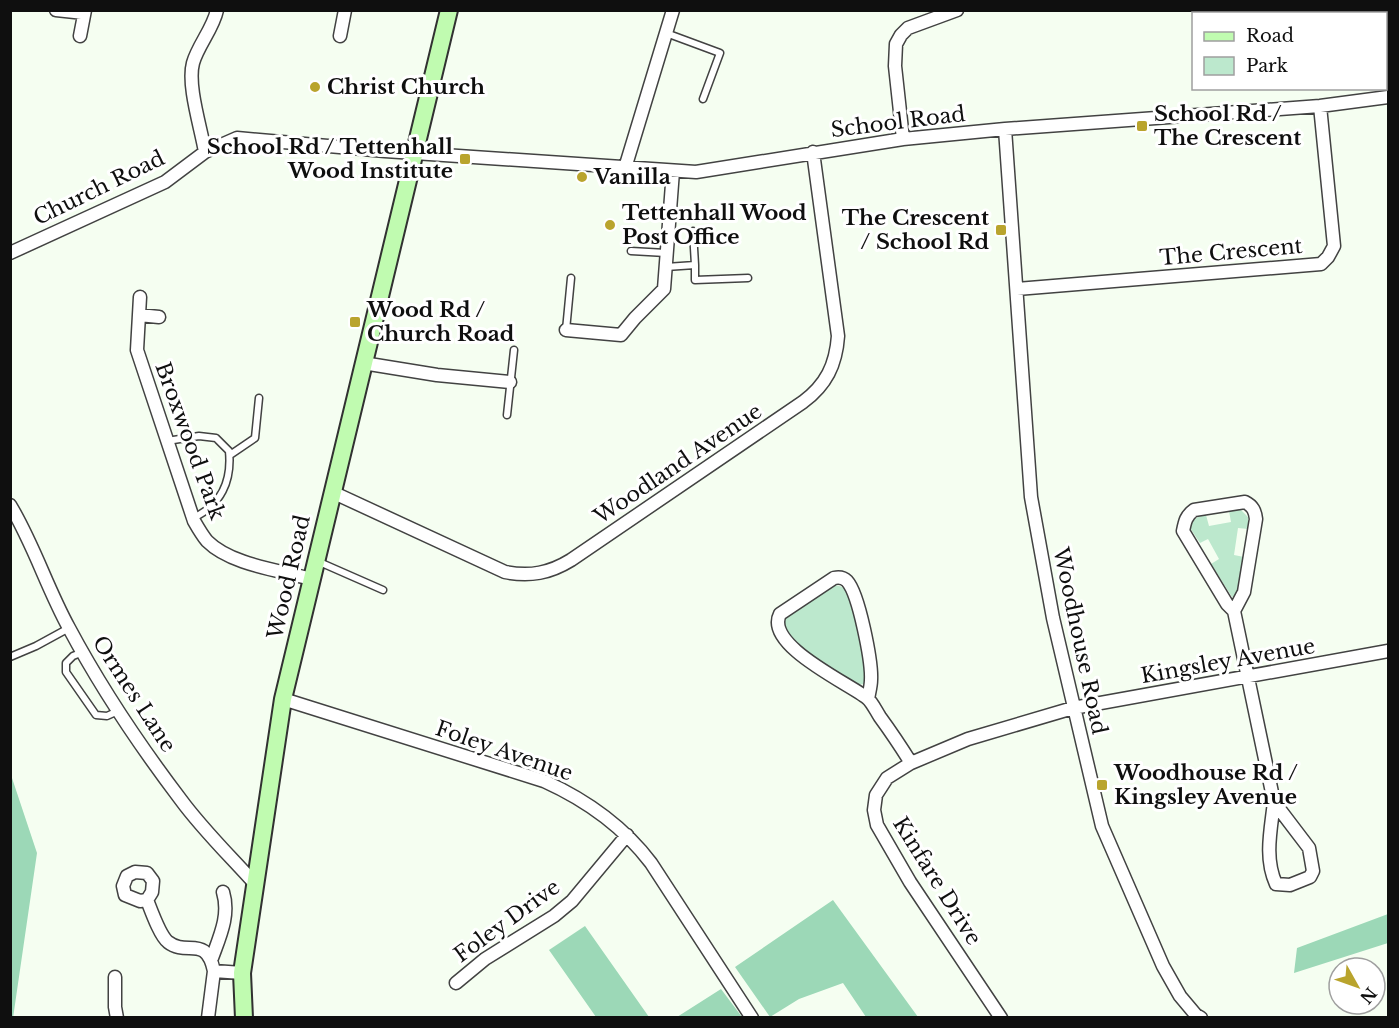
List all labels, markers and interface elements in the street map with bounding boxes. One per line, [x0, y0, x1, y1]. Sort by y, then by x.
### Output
legend [1192, 12, 1387, 90]
text: Road [1246, 25, 1294, 47]
text: Park [1246, 55, 1288, 77]
place label: Christ Church [327, 74, 485, 100]
marker: Christ Church [308, 80, 322, 94]
street label: School Road [829, 101, 967, 143]
place label: School Rd / The Crescent [1154, 101, 1301, 151]
marker: School Rd / The Crescent [1135, 119, 1149, 133]
place label: School Rd / Tettenhall Wood Institute [207, 134, 454, 184]
street label: Church Road [29, 145, 169, 231]
marker: School Rd / Tettenhall Wood Institute [458, 152, 472, 166]
place label: Vanilla [593, 164, 671, 190]
marker: Vanilla [575, 170, 589, 184]
place label: Tettenhall Wood Post Office [622, 200, 807, 250]
place label: The Crescent / School Rd [842, 205, 989, 255]
marker: Tettenhall Wood Post Office [603, 218, 617, 232]
marker: The Crescent / School Rd [994, 223, 1008, 237]
street label: The Crescent [1159, 233, 1304, 271]
place label: Wood Rd / Church Road [366, 297, 515, 347]
marker: Wood Rd / Church Road [348, 315, 362, 329]
street label: Broxwood Park [149, 359, 231, 523]
street label: Woodland Avenue [588, 398, 767, 530]
street label: Wood Road [262, 512, 316, 643]
street label: Woodhouse Road [1047, 544, 1113, 737]
street label: Ormes Lane [87, 631, 181, 757]
street label: Kingsley Avenue [1139, 633, 1317, 689]
street label: Foley Avenue [432, 715, 576, 787]
place label: Woodhouse Rd / Kingsley Avenue [1113, 760, 1298, 810]
marker: Woodhouse Rd / Kingsley Avenue [1095, 778, 1109, 792]
street label: Kinfare Drive [887, 812, 987, 950]
street label: Foley Drive [449, 874, 565, 968]
north arrow [1327, 956, 1387, 1016]
text: N [1356, 983, 1381, 1008]

